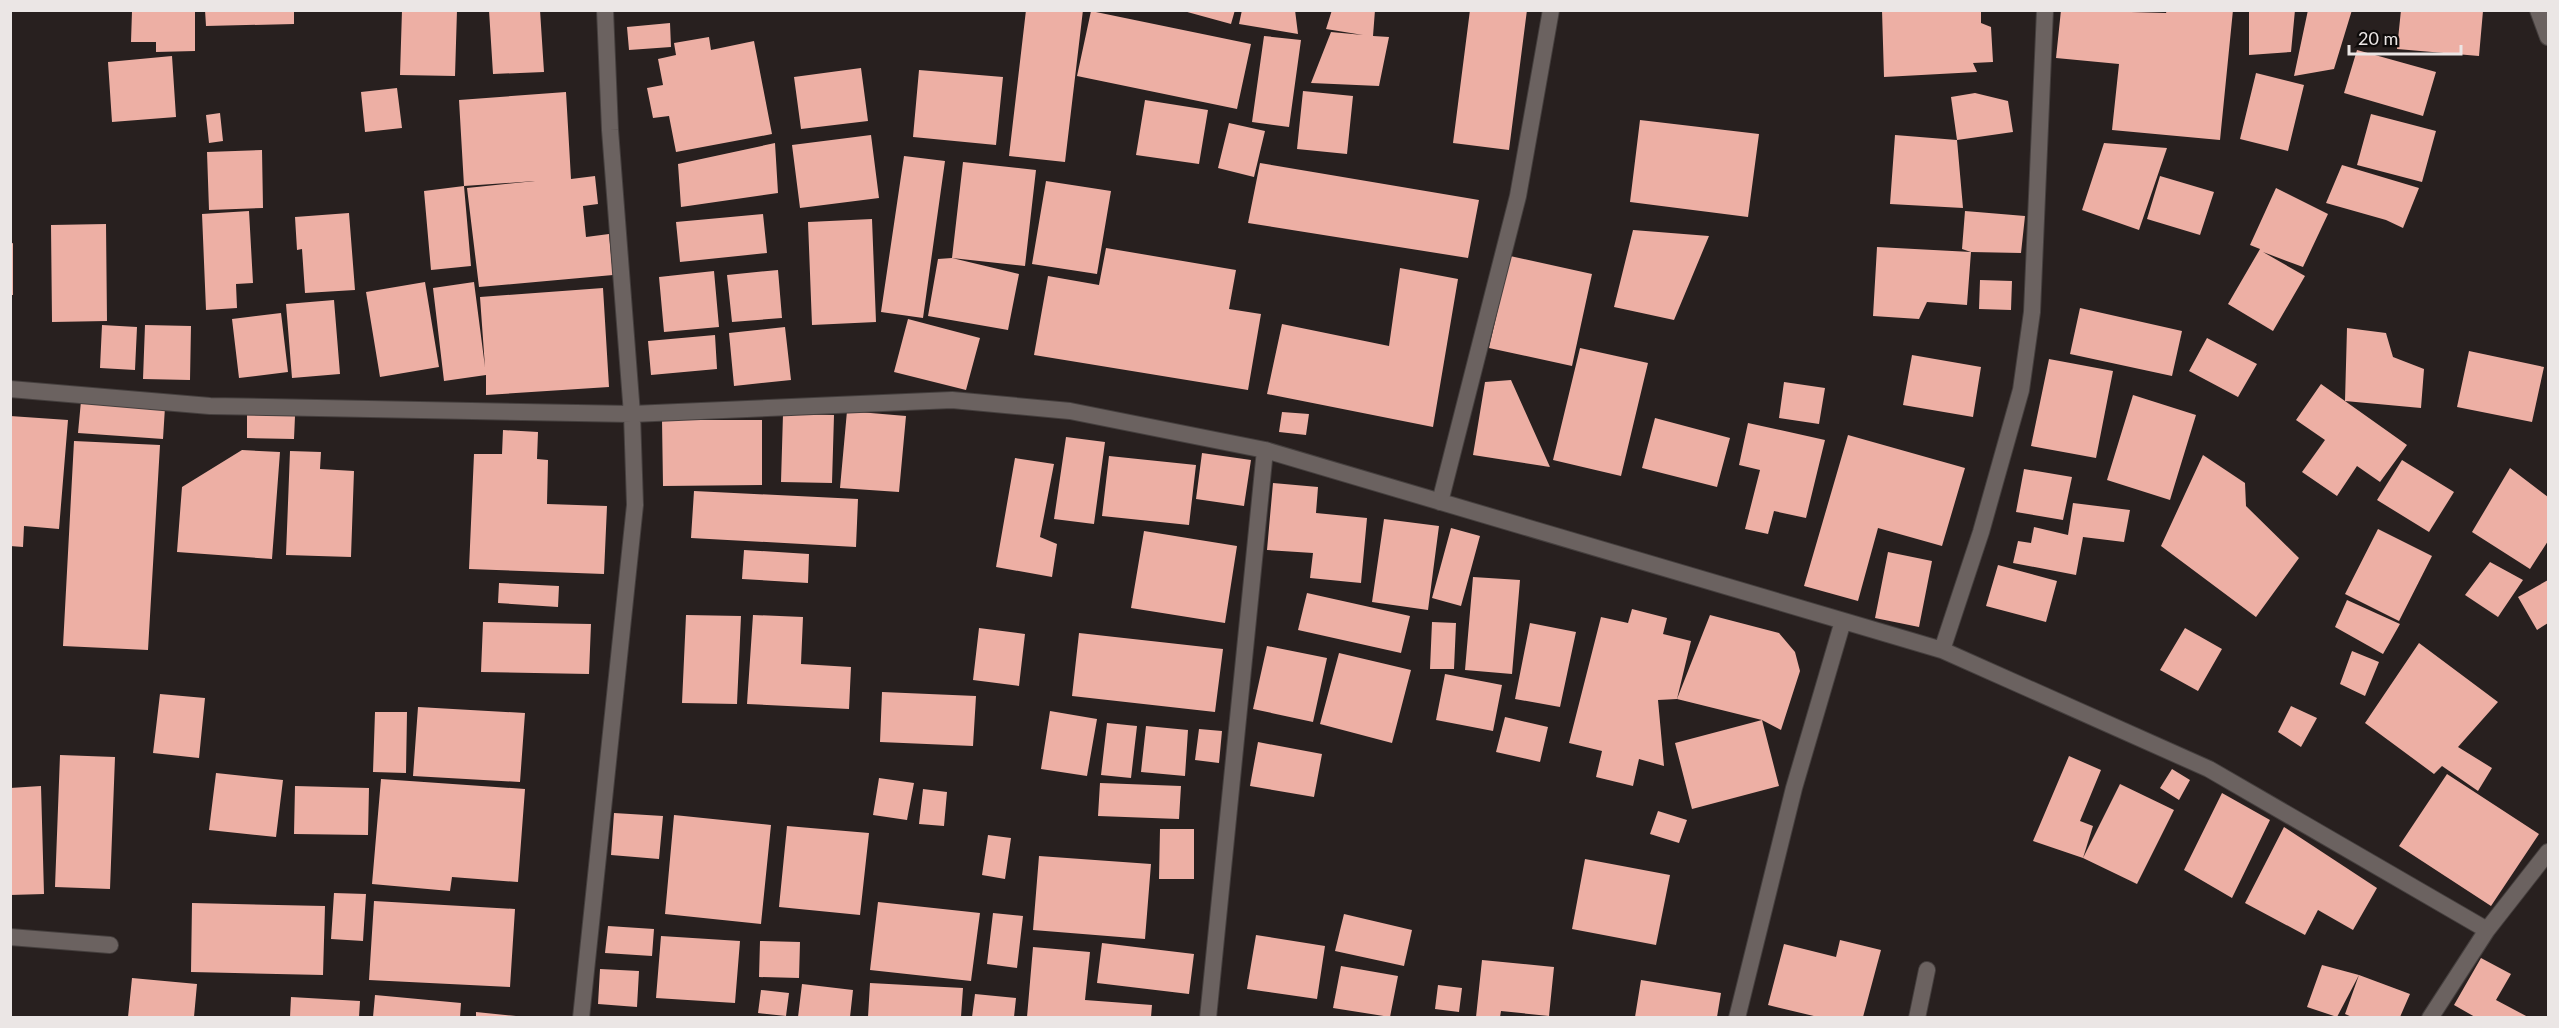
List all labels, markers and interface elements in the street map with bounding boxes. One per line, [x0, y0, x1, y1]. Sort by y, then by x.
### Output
scale bar [2349, 18, 2462, 56]
text: 20 m [2358, 27, 2398, 49]

